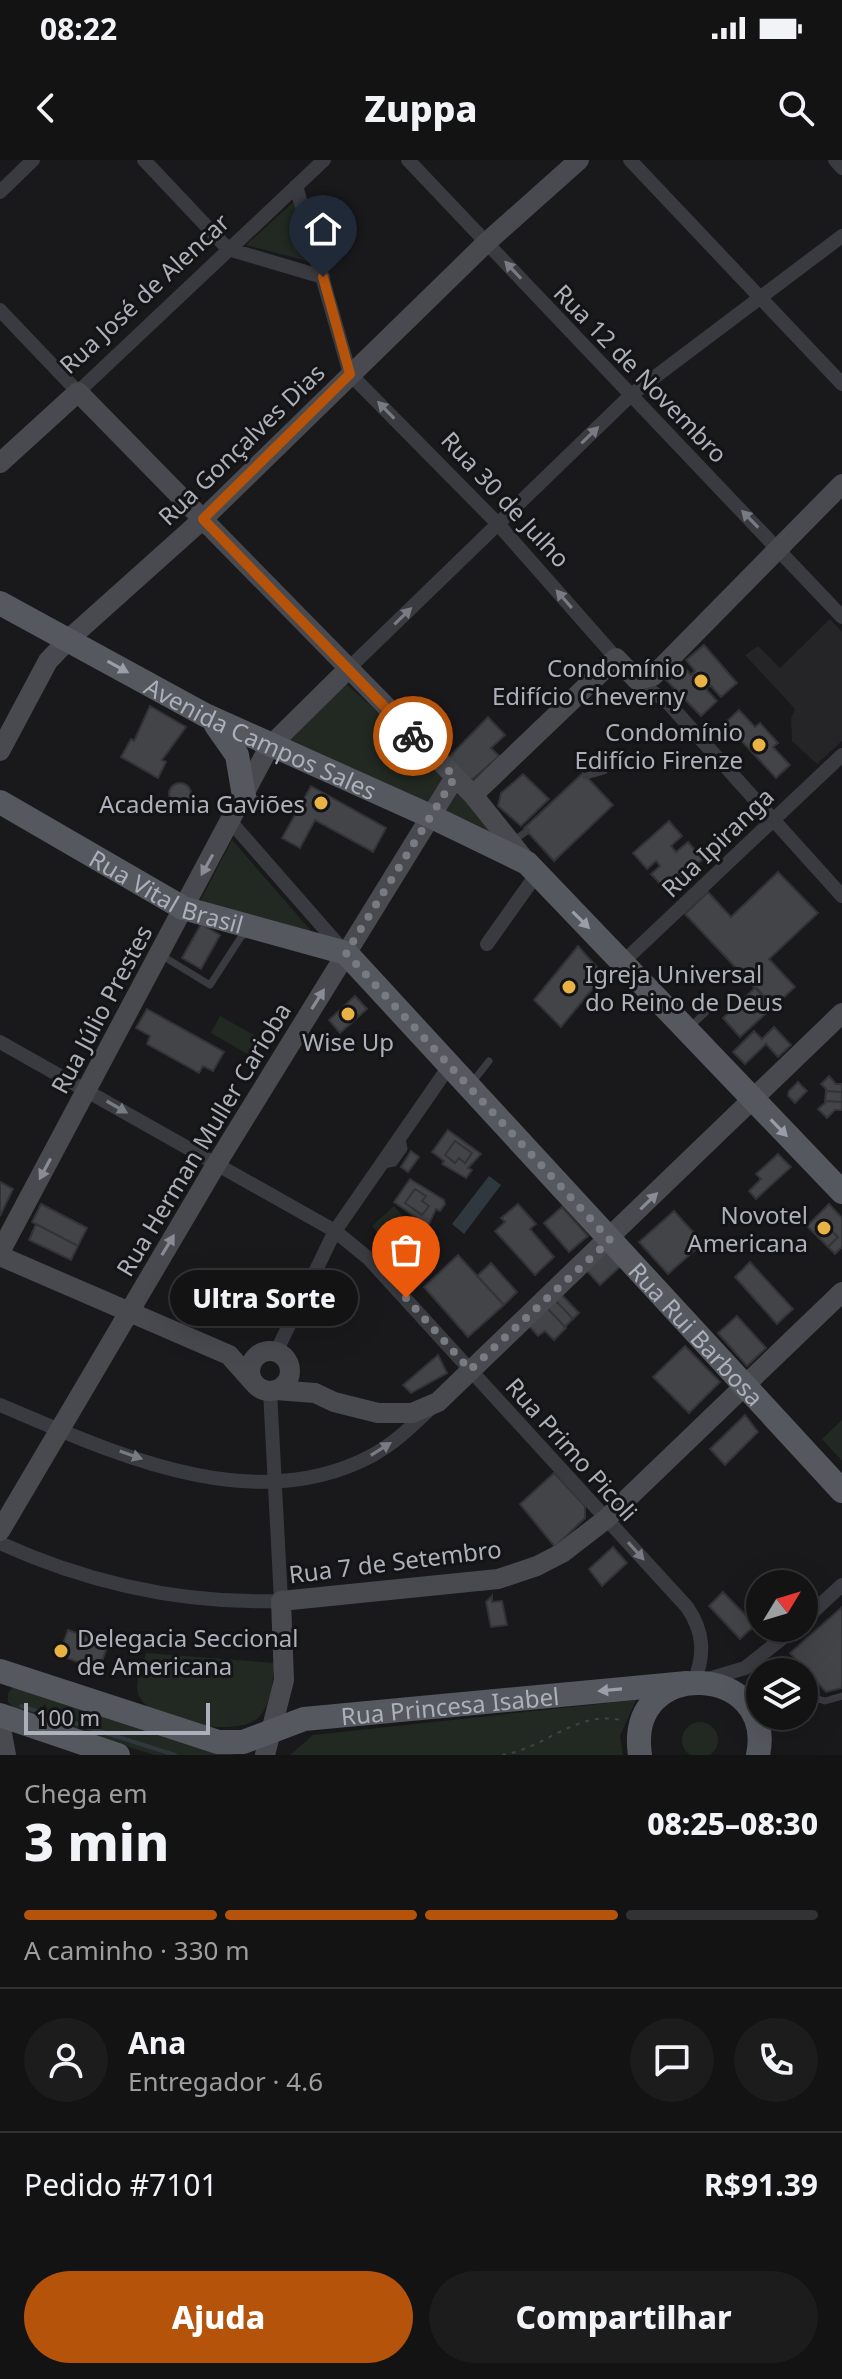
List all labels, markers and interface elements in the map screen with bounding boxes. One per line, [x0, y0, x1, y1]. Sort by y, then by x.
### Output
text: 08:22 [40, 8, 117, 49]
text: Zuppa [365, 84, 477, 133]
icon: back [24, 86, 68, 130]
icon: search [774, 86, 818, 130]
pin [289, 195, 357, 277]
street label: Rua José de Alencar [52, 205, 236, 380]
icon: home [301, 207, 345, 251]
one-way arrow [505, 261, 523, 280]
street label: Rua 12 de Novembro [547, 276, 735, 470]
street label: Rua Gonçalves Dias [151, 356, 331, 532]
one-way arrow [377, 401, 396, 420]
street label: Rua 30 de Julho [434, 424, 578, 574]
one-way arrow [580, 426, 599, 445]
one-way arrow [742, 510, 760, 529]
one-way arrow [556, 590, 574, 609]
one-way arrow [393, 607, 412, 625]
place label: Condomínio Edifício Cheverny [492, 651, 686, 712]
one-way arrow [107, 659, 129, 673]
street label: Avenida Campos Sales [139, 669, 382, 807]
marker: Condomínio Edifício Cheverny [692, 672, 710, 690]
courier [373, 696, 453, 776]
icon: bike [391, 714, 435, 758]
place label: Condomínio Edifício Firenze [575, 715, 743, 776]
marker: Condomínio Edifício Firenze [750, 736, 768, 754]
street label: Rua Ipiranga [654, 780, 780, 904]
place label: Academia Gaviões [99, 787, 305, 820]
marker: Academia Gaviões [312, 794, 330, 812]
street label: Rua Vital Brasil [84, 841, 247, 940]
one-way arrow [200, 854, 214, 876]
one-way arrow [571, 910, 590, 929]
street label: Rua Júlio Prestes [43, 919, 159, 1099]
place label: Igreja Universal do Reino de Deus [585, 957, 783, 1018]
marker: Igreja Universal do Reino de Deus [560, 978, 578, 996]
one-way arrow [311, 988, 325, 1010]
street label: Rua Herman Muller Carioba [108, 996, 298, 1282]
marker: Wise Up [339, 1005, 357, 1023]
place label: Wise Up [302, 1025, 394, 1058]
one-way arrow [106, 1100, 128, 1114]
one-way arrow [770, 1119, 788, 1138]
one-way arrow [38, 1157, 51, 1180]
one-way arrow [639, 1193, 658, 1211]
place label: Novotel Americana [687, 1198, 808, 1259]
pin [372, 1216, 440, 1298]
marker: Novotel Americana [815, 1219, 833, 1237]
icon: bag [384, 1228, 428, 1272]
one-way arrow [161, 1234, 175, 1256]
street label: Rua Rui Barbosa [622, 1254, 772, 1413]
callout: Ultra Sorte [170, 1270, 358, 1326]
text: Ultra Sorte [192, 1280, 336, 1316]
street label: Rua Primo Picoli [499, 1370, 645, 1528]
one-way arrow [371, 1441, 392, 1456]
one-way arrow [120, 1449, 144, 1462]
street label: Rua 7 de Setembro [287, 1532, 503, 1590]
one-way arrow [626, 1542, 644, 1561]
north arrow [746, 1570, 818, 1642]
map controls [746, 1570, 818, 1730]
place label: Delegacia Seccional de Americana [77, 1621, 298, 1682]
marker: Delegacia Seccional de Americana [52, 1642, 70, 1660]
button: layers [746, 1658, 818, 1730]
street label: Rua Princesa Isabel [339, 1679, 560, 1732]
one-way arrow [597, 1684, 622, 1697]
scale bar [24, 1699, 210, 1735]
text: 100 m [36, 1702, 100, 1732]
text: Chega em [24, 1775, 147, 1811]
text: 08:25–08:30 [647, 1803, 818, 1844]
text: 3 min [24, 1805, 169, 1876]
text: A caminho · 330 m [24, 1932, 250, 1968]
button: person [24, 2018, 108, 2102]
button: chat [630, 2018, 714, 2102]
button: phone [734, 2018, 818, 2102]
text: Ana [128, 2022, 186, 2063]
text: Entregador · 4.6 [128, 2063, 323, 2099]
text: Pedido #7101 [24, 2164, 218, 2205]
text: R$91.39 [704, 2164, 818, 2205]
button: Ajuda [24, 2271, 413, 2363]
button: Compartilhar [429, 2271, 818, 2363]

